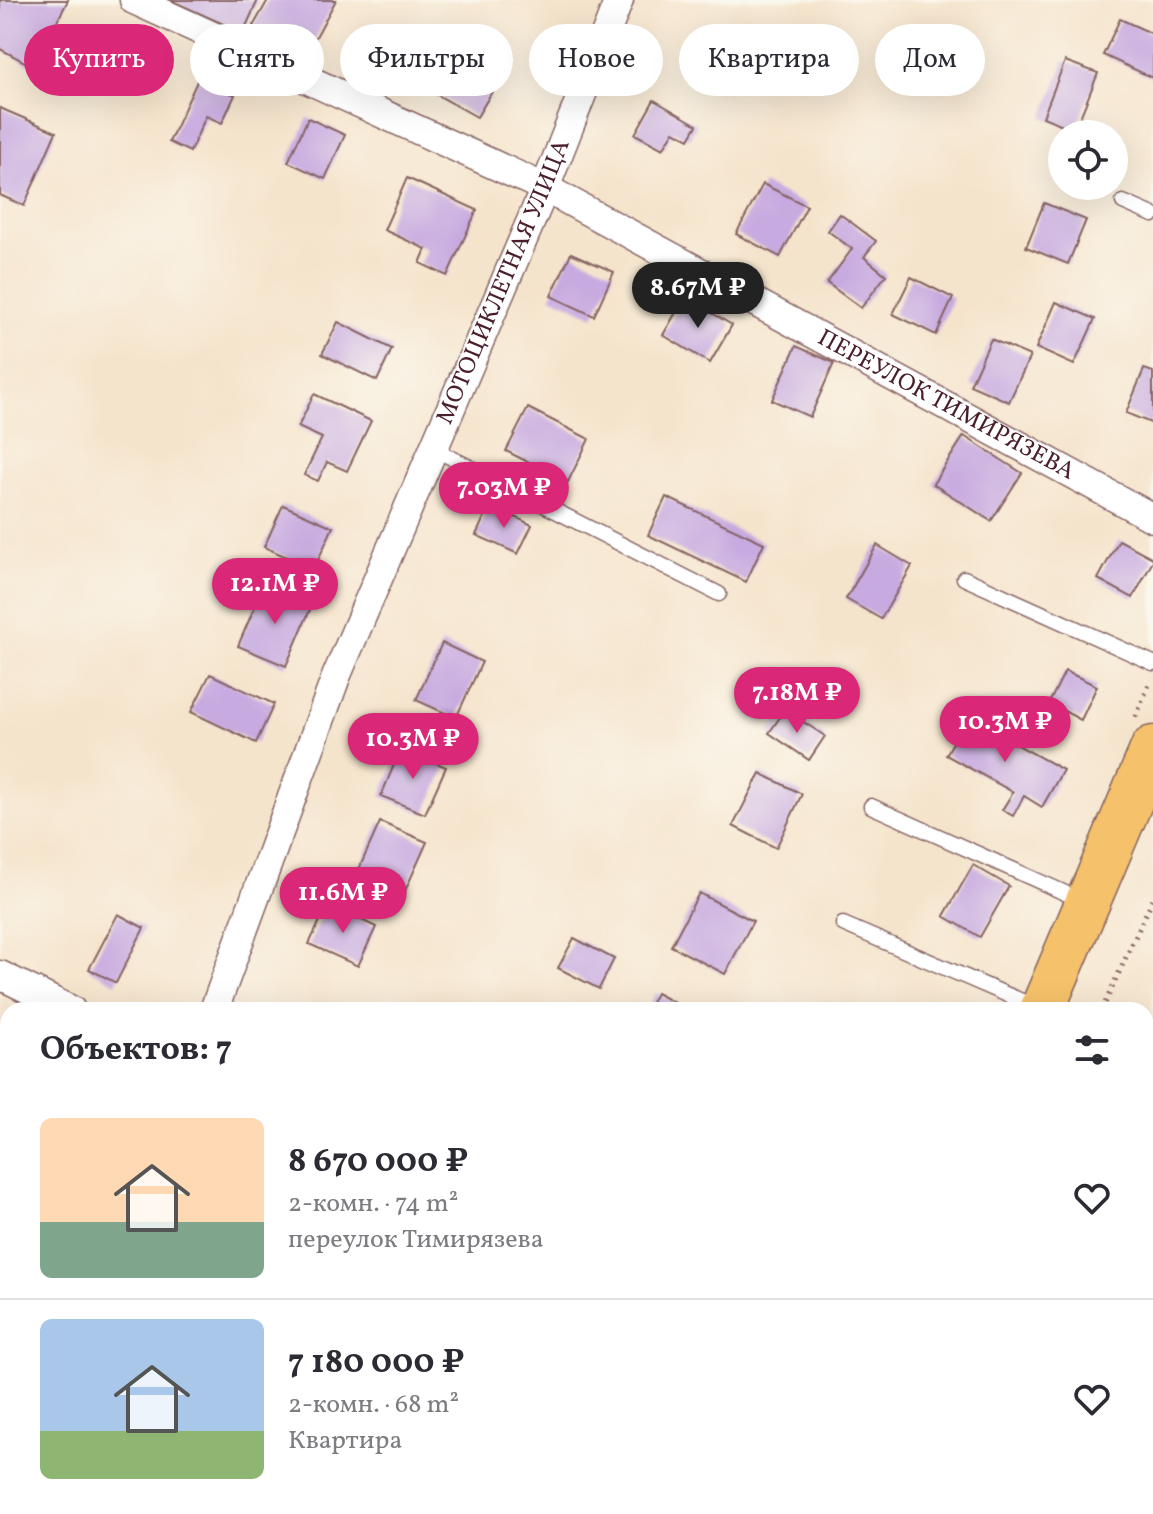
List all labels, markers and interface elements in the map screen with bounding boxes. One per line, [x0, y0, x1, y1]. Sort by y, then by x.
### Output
chip: Купить [24, 24, 174, 96]
chip: Снять [190, 24, 324, 96]
chip: Фильтры [340, 24, 513, 96]
chip: Новое [529, 24, 663, 96]
chip: Квартира [679, 24, 859, 96]
chip: Дом [875, 24, 985, 96]
map controls [1048, 120, 1128, 200]
button: locate [1048, 120, 1128, 200]
street label: МОТОЦИКЛЕТНАЯ УЛИЦА [429, 135, 579, 430]
pin: 8.67M ₽ [624, 262, 772, 330]
text: 8.67M ₽ [650, 270, 746, 306]
street label: ПЕРЕУЛОК ТИМИРЯЗЕВА [811, 322, 1081, 489]
pin: 7.03M ₽ [430, 462, 578, 530]
text: 7.03M ₽ [457, 470, 551, 506]
pin: 12.1M ₽ [201, 558, 349, 626]
text: 12.1M ₽ [230, 566, 320, 602]
pin: 7.18M ₽ [723, 667, 871, 735]
text: 7.18M ₽ [752, 675, 842, 711]
pin: 10.3M ₽ [931, 696, 1079, 764]
text: 10.3M ₽ [958, 704, 1052, 740]
pin: 10.3M ₽ [339, 713, 487, 781]
text: 10.3M ₽ [366, 721, 460, 757]
pin: 11.6M ₽ [269, 867, 417, 935]
text: 11.6M ₽ [298, 875, 388, 911]
text: Объектов: 7 [40, 1027, 232, 1074]
icon: filters [1070, 1028, 1114, 1072]
text: 8 670 000 ₽ [288, 1139, 468, 1186]
icon: home [104, 1150, 200, 1246]
icon: heart [1070, 1176, 1114, 1220]
text: 2-комн. · 74 m² [288, 1186, 458, 1222]
text: переулок Тимирязева [288, 1222, 544, 1258]
text: 7 180 000 ₽ [288, 1340, 465, 1387]
icon: home [104, 1351, 200, 1447]
icon: heart [1070, 1377, 1114, 1421]
text: 2-комн. · 68 m² [288, 1387, 459, 1423]
text: Квартира [288, 1423, 402, 1459]

